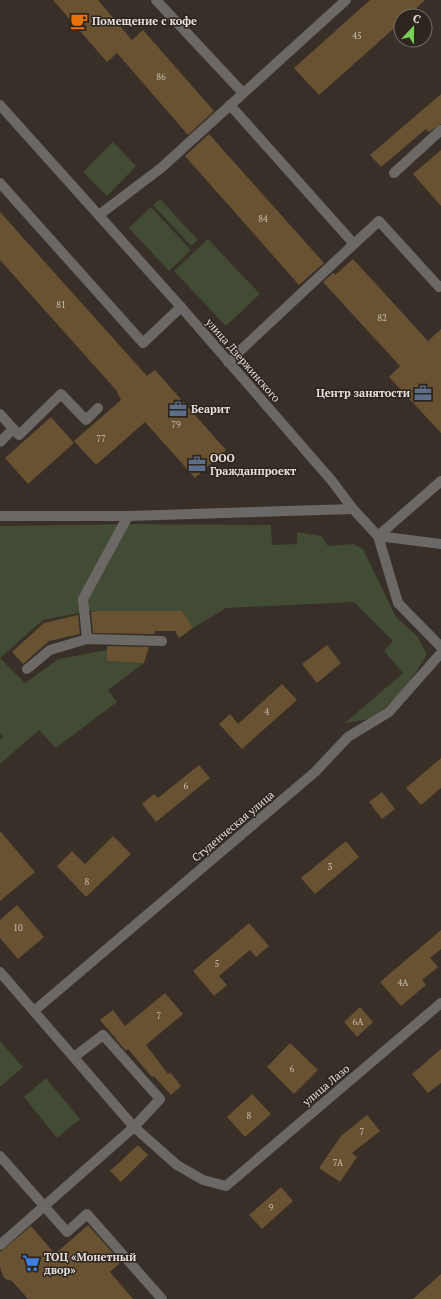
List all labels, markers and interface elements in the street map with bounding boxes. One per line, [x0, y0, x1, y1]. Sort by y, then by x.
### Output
north arrow [393, 8, 433, 48]
cafe icon: Помещение с кофе [69, 11, 89, 31]
text: С [411, 11, 423, 27]
place label: Помещение с кофе [92, 14, 197, 28]
house number: 45 [352, 30, 362, 42]
house number: 86 [156, 71, 166, 83]
house number: 84 [258, 213, 268, 225]
house number: 81 [56, 299, 66, 311]
house number: 82 [377, 312, 387, 324]
street label: улица Дзержинского [202, 314, 283, 405]
office icon: Центр занятости [413, 383, 433, 403]
place label: Центр занятости [316, 386, 411, 400]
office icon: Беарит [168, 399, 188, 419]
place label: Беарит [191, 402, 230, 416]
house number: 79 [171, 419, 181, 431]
house number: 77 [96, 433, 106, 445]
place label: ООО Гражданпроект [210, 451, 296, 478]
office icon: ООО Гражданпроект [187, 454, 207, 474]
house number: 4 [265, 706, 270, 718]
house number: 6 [184, 780, 189, 792]
street label: Студенческая улица [189, 787, 277, 865]
house number: 3 [328, 861, 333, 873]
house number: 8 [85, 876, 90, 888]
house number: 10 [13, 922, 23, 934]
house number: 5 [215, 958, 220, 970]
house number: 4А [398, 977, 409, 989]
house number: 7 [157, 1010, 162, 1022]
house number: 6А [353, 1016, 364, 1028]
street label: улица Лазо [299, 1061, 352, 1109]
house number: 6 [290, 1063, 295, 1075]
house number: 8 [247, 1110, 252, 1122]
house number: 7 [360, 1126, 365, 1138]
house number: 7А [333, 1157, 344, 1169]
house number: 9 [269, 1202, 274, 1214]
place label: ТОЦ «Монетный двор» [44, 1250, 137, 1277]
supermarket icon: ТОЦ «Монетный двор» [21, 1253, 41, 1273]

